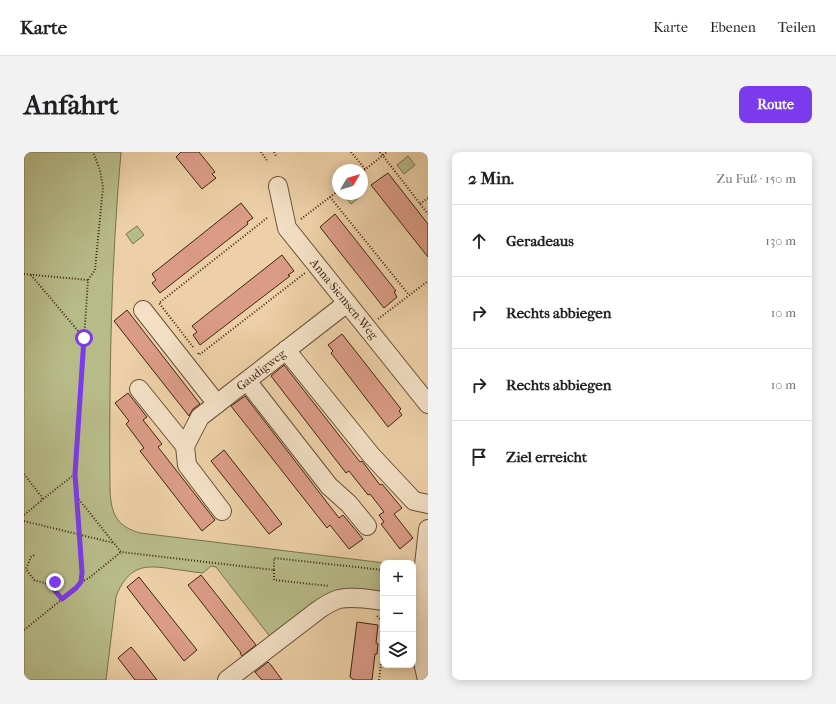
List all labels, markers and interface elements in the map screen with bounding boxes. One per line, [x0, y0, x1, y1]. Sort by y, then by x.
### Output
text: Karte [20, 17, 67, 39]
text: Karte [653, 19, 688, 36]
text: Ebenen [710, 19, 756, 36]
text: Teilen [778, 19, 816, 36]
button: Route [739, 86, 812, 123]
text: Anfahrt [24, 88, 118, 121]
north arrow [332, 164, 368, 200]
text: 2 Min. [468, 168, 514, 188]
text: Zu Fuß · 150 m [717, 171, 796, 186]
icon: ahead [468, 230, 490, 252]
text: Geradeaus [506, 232, 574, 250]
text: 130 m [765, 233, 796, 248]
street label: Anna-Siemsen-Weg [307, 255, 381, 343]
icon: right [468, 302, 490, 324]
text: Rechts abbiegen [506, 304, 611, 322]
text: 10 m [771, 305, 796, 320]
route start [75, 329, 93, 347]
street label: Gaudigweg [234, 346, 289, 394]
icon: right [468, 374, 490, 396]
text: Rechts abbiegen [506, 376, 611, 394]
text: 10 m [771, 377, 796, 392]
icon: arrive [468, 446, 490, 468]
text: Ziel erreicht [506, 448, 587, 466]
map controls [380, 560, 416, 668]
button: + [380, 560, 416, 596]
route end [46, 573, 64, 591]
button: − [380, 596, 416, 632]
button: layers [380, 632, 416, 668]

